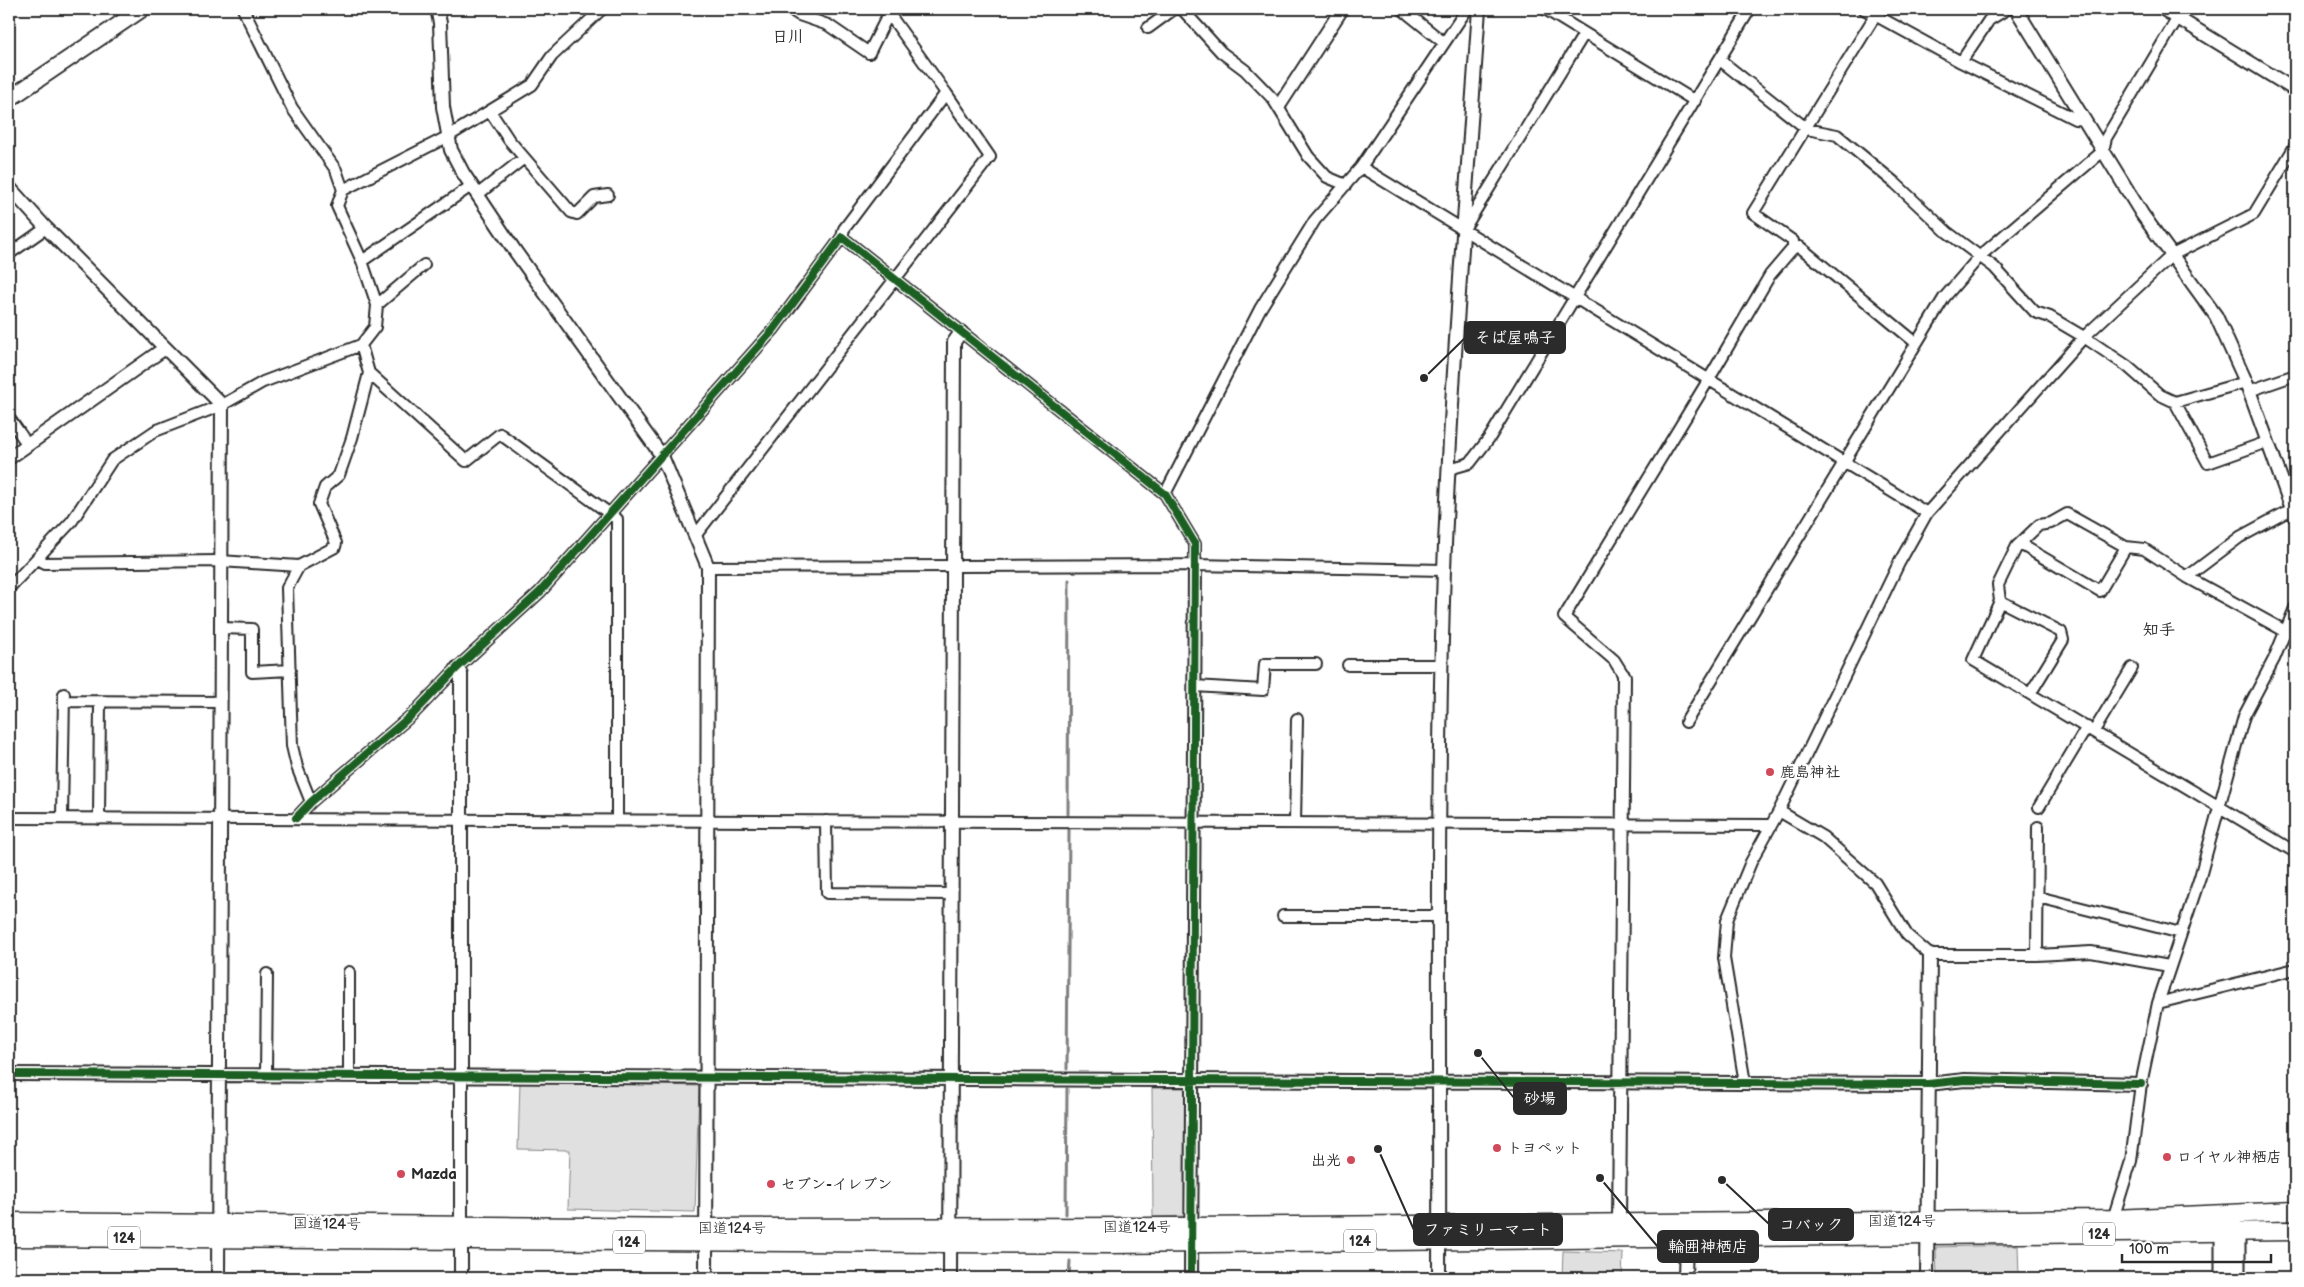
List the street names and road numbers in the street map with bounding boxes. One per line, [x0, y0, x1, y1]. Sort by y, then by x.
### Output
street label: 国道124号 [1868, 1212, 1936, 1231]
street label: 国道124号 [293, 1214, 361, 1234]
street label: 国道124号 [1103, 1218, 1171, 1237]
street label: 国道124号 [698, 1219, 766, 1238]
road number: 124 [2083, 1222, 2115, 1246]
road number: 124 [108, 1226, 140, 1250]
road number: 124 [613, 1230, 645, 1254]
road number: 124 [1344, 1230, 1376, 1252]

